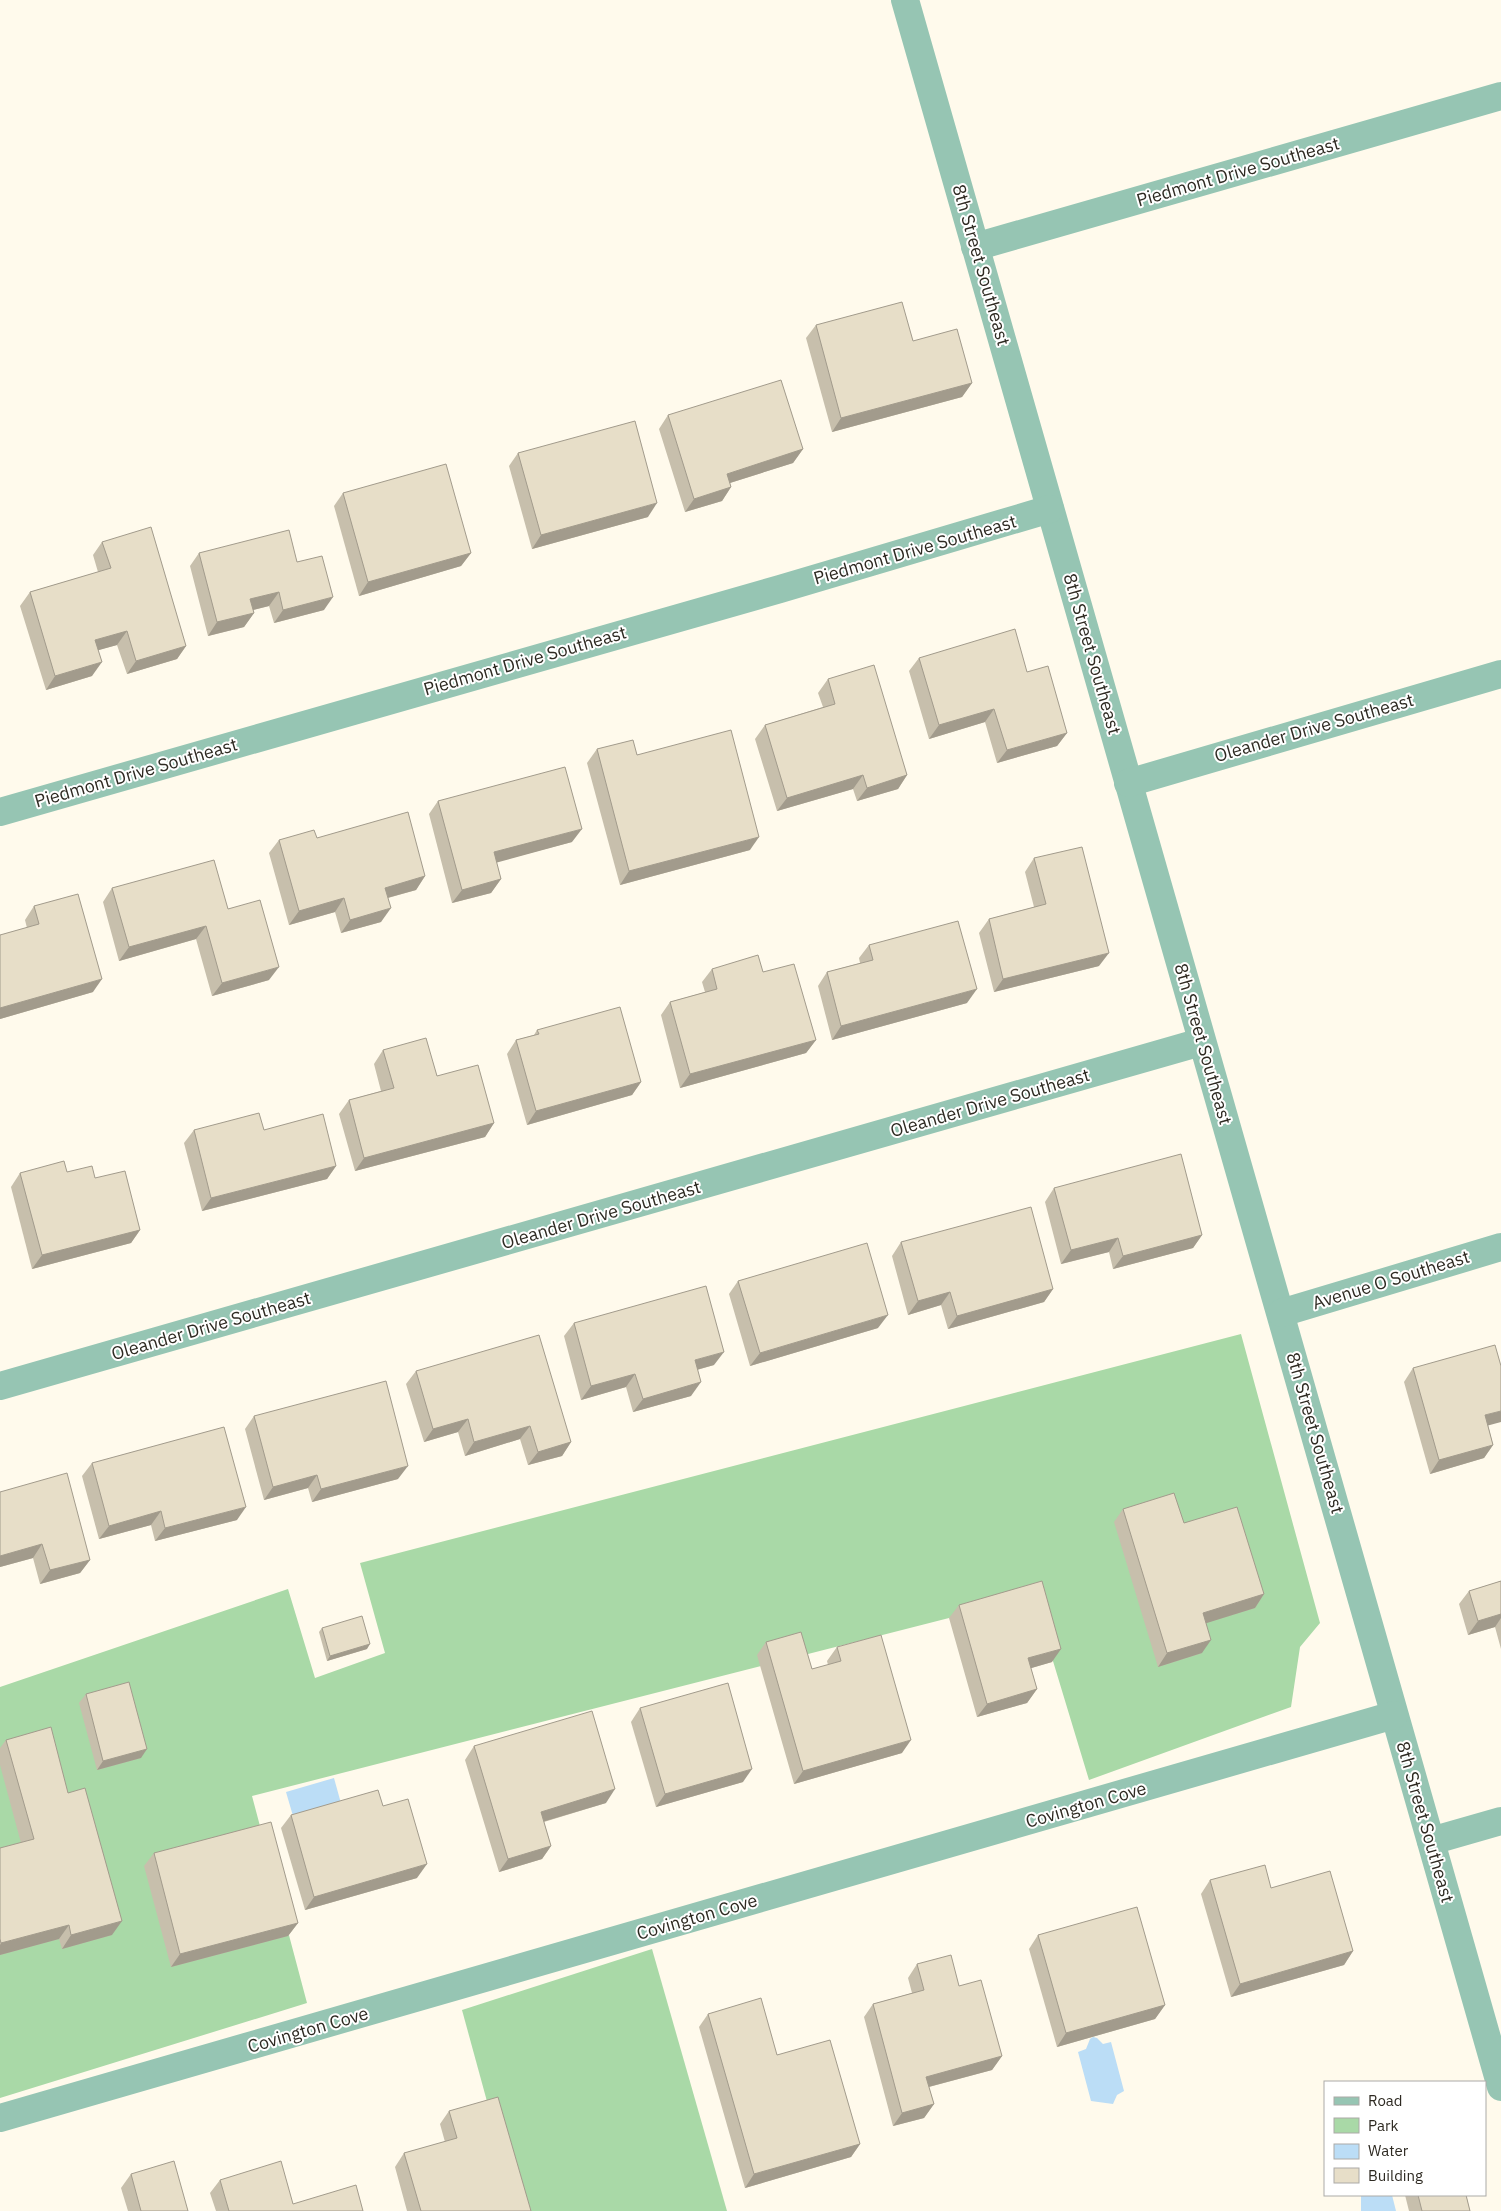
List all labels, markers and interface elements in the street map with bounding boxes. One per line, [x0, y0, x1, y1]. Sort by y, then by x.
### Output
street label: Piedmont Drive Southeast [1134, 132, 1342, 212]
street label: 8th Street Southeast [947, 181, 1016, 348]
street label: Piedmont Drive Southeast [811, 510, 1019, 590]
street label: 8th Street Southeast [1058, 570, 1127, 737]
street label: Piedmont Drive Southeast [421, 621, 629, 701]
street label: Oleander Drive Southeast [1212, 688, 1416, 767]
street label: Piedmont Drive Southeast [32, 733, 240, 813]
street label: 8th Street Southeast [1169, 960, 1238, 1127]
street label: Oleander Drive Southeast [888, 1063, 1092, 1142]
street label: Oleander Drive Southeast [499, 1175, 703, 1254]
street label: Avenue O Southeast [1310, 1245, 1472, 1314]
street label: Oleander Drive Southeast [109, 1286, 313, 1365]
street label: 8th Street Southeast [1281, 1349, 1350, 1516]
street label: 8th Street Southeast [1391, 1738, 1460, 1905]
street label: Covington Cove [1023, 1776, 1149, 1833]
street label: Covington Cove [634, 1888, 760, 1945]
street label: Covington Cove [245, 2001, 371, 2058]
legend [1324, 2081, 1486, 2196]
text: Road [1368, 2091, 1403, 2110]
text: Park [1368, 2116, 1398, 2135]
text: Water [1368, 2141, 1409, 2160]
text: Building [1368, 2166, 1423, 2185]

